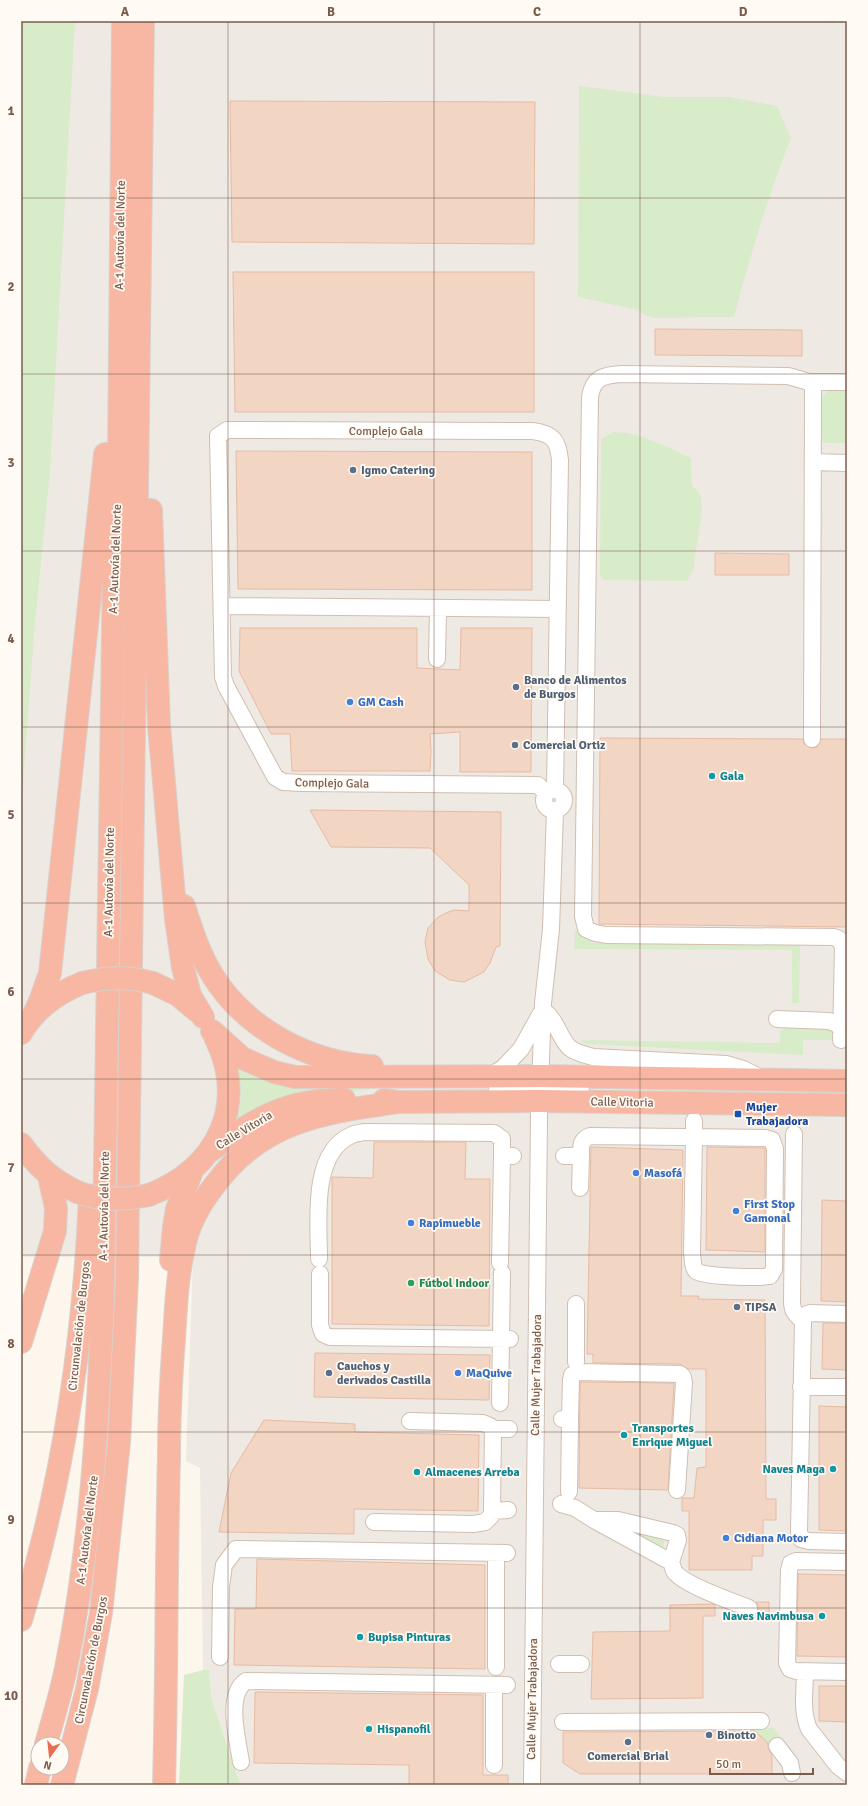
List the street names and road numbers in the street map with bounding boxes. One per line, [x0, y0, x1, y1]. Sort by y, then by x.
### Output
street label: A-1 Autovía del Norte [112, 180, 129, 290]
street label: Complejo Gala [349, 424, 423, 439]
street label: A-1 Autovía del Norte [106, 504, 125, 614]
street label: Complejo Gala [295, 775, 369, 792]
street label: A-1 Autovía del Norte [101, 827, 118, 937]
street label: Calle Vitoria [590, 1094, 654, 1111]
street label: Calle Vitoria [213, 1108, 275, 1153]
street label: A-1 Autovía del Norte [96, 1151, 113, 1261]
street label: Circunvalación de Burgos [65, 1261, 94, 1391]
street label: Calle Mujer Trabajadora [528, 1314, 545, 1436]
street label: A-1 Autovía del Norte [73, 1475, 102, 1585]
street label: Circunvalación de Burgos [72, 1595, 111, 1725]
street label: Calle Mujer Trabajadora [524, 1638, 541, 1760]

